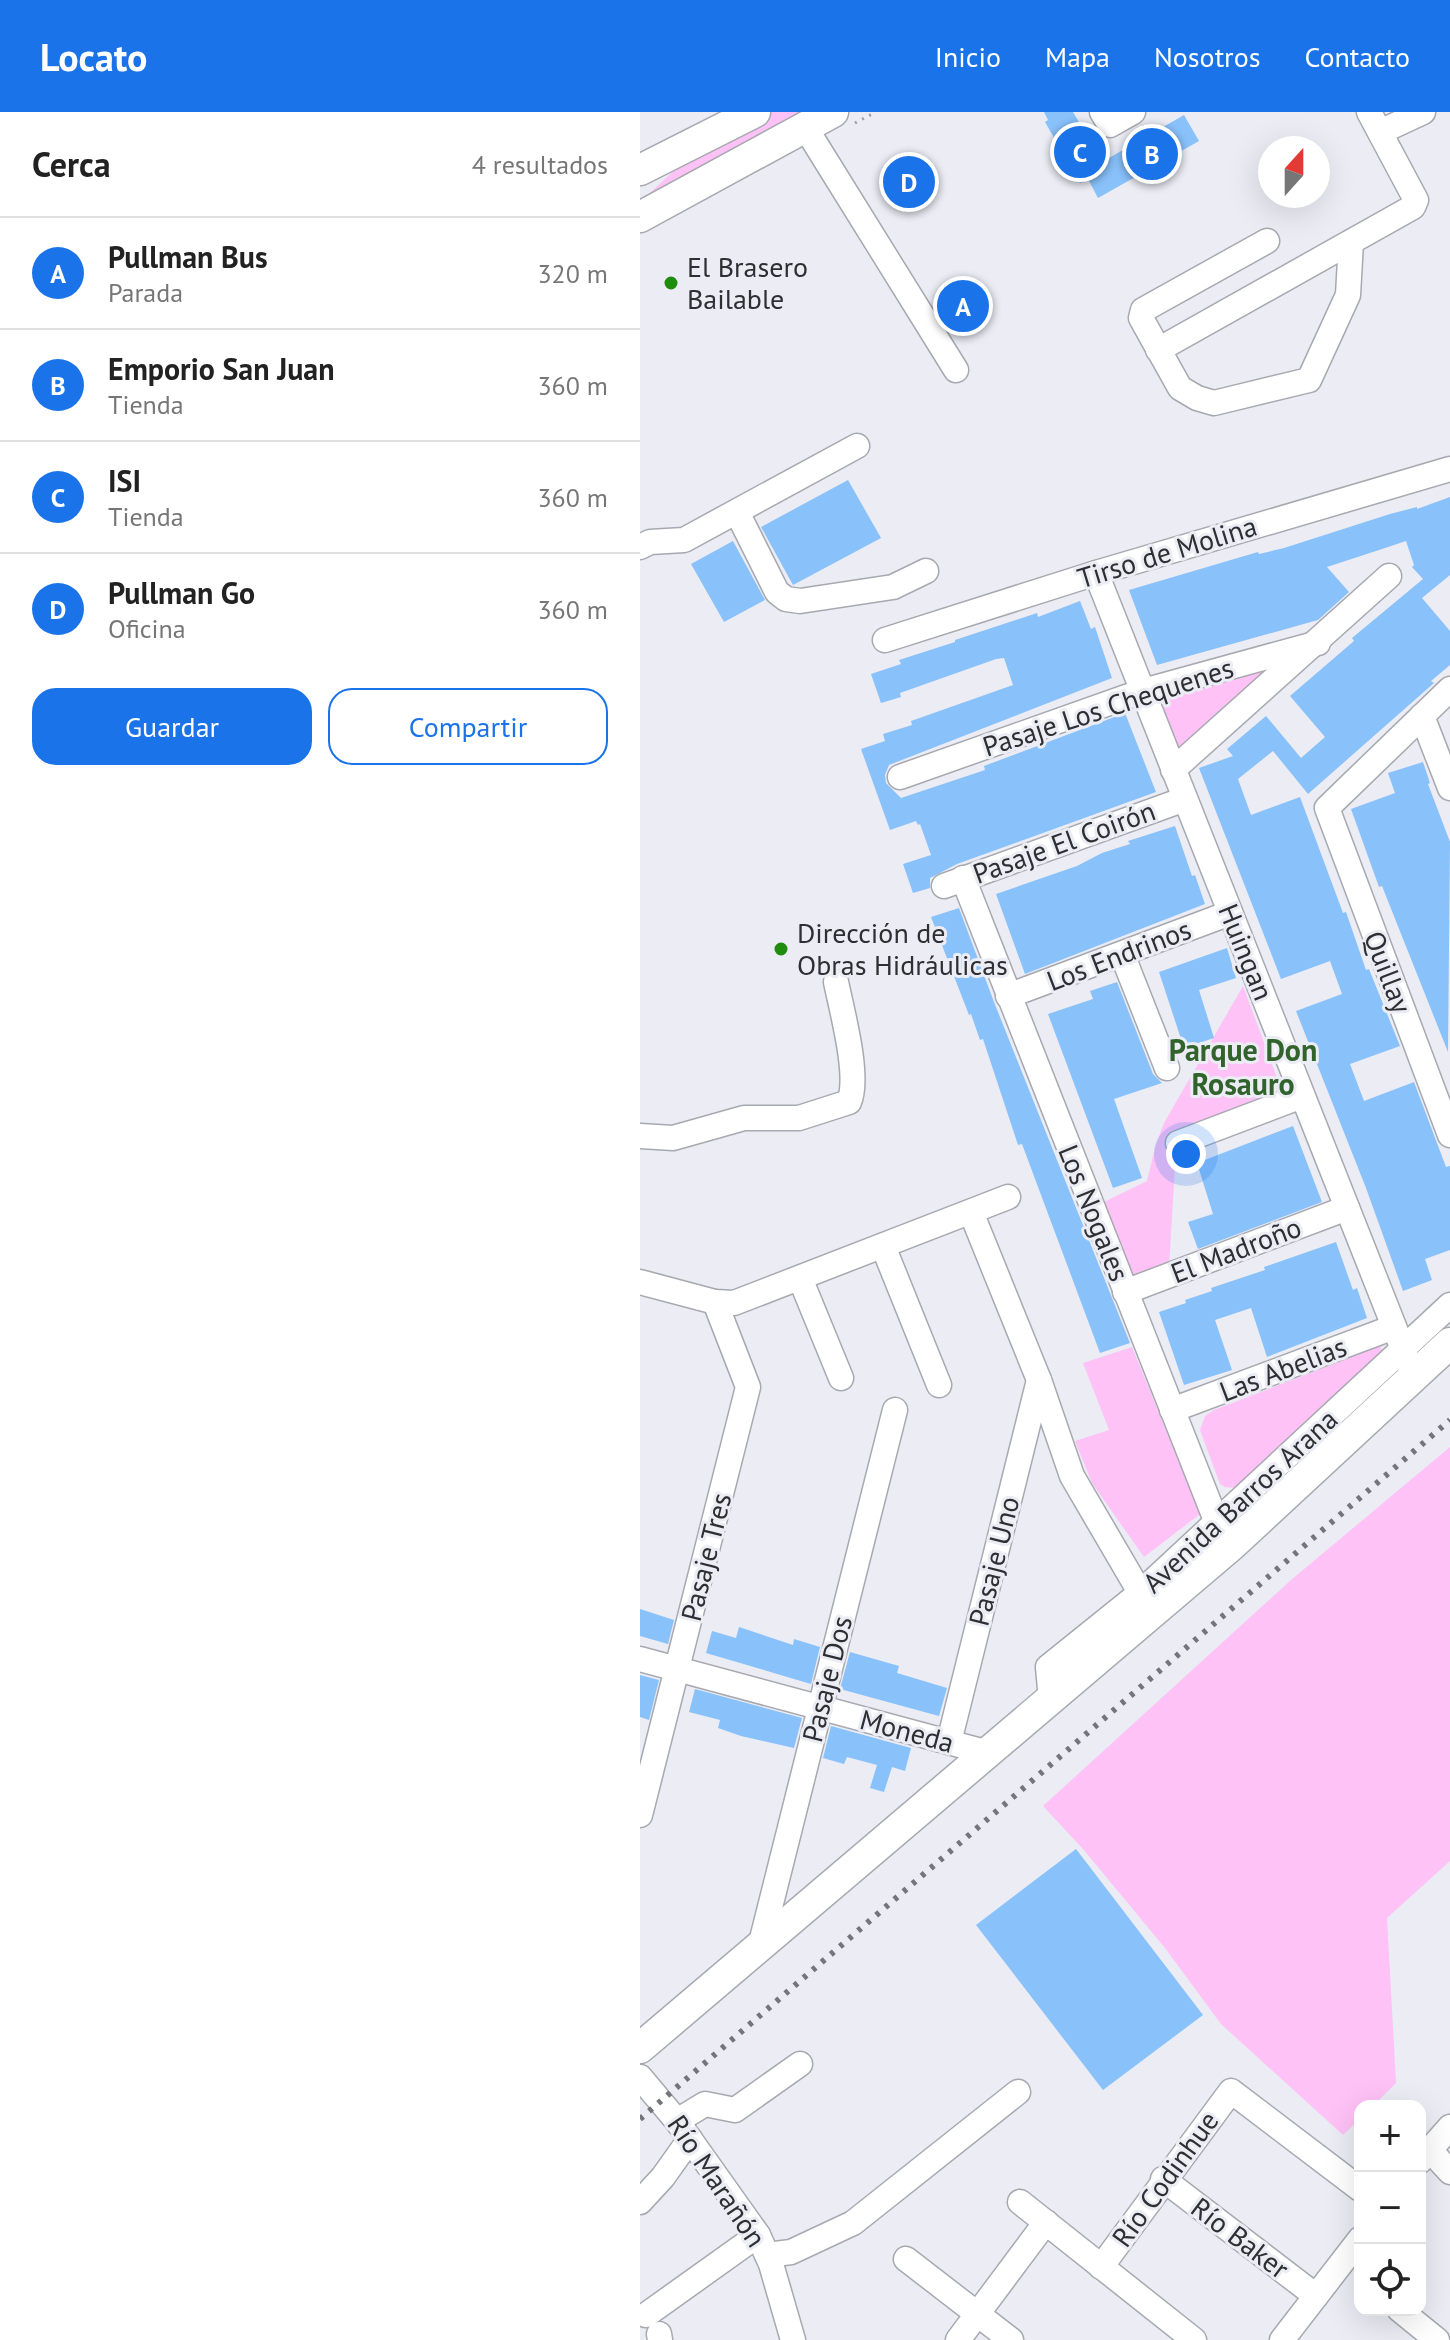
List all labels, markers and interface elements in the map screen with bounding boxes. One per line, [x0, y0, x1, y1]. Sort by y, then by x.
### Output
text: Locato [40, 32, 147, 81]
text: Inicio [935, 38, 1001, 75]
text: Mapa [1045, 38, 1110, 75]
text: Nosotros [1154, 38, 1260, 75]
text: Contacto [1304, 38, 1410, 75]
pin: C [1054, 122, 1106, 182]
pin: B [1126, 124, 1178, 184]
north arrow [1258, 136, 1330, 208]
text: Cerca [32, 142, 111, 186]
text: 4 resultados [472, 148, 608, 181]
pin: D [883, 152, 935, 212]
text: Pullman Bus [108, 237, 268, 276]
place label: El Brasero Bailable [687, 248, 808, 317]
text: A [50, 257, 66, 290]
text: 320 m [537, 257, 608, 290]
marker: El Brasero Bailable [662, 274, 680, 292]
text: Parada [108, 276, 183, 309]
pin: A [937, 276, 989, 336]
text: Emporio San Juan [108, 349, 335, 388]
text: B [50, 369, 66, 402]
text: 360 m [537, 369, 608, 402]
text: Tienda [108, 388, 184, 421]
text: ISI [108, 461, 141, 500]
text: C [51, 481, 65, 514]
text: 360 m [537, 481, 608, 514]
text: Tienda [108, 500, 184, 533]
street label: Tirso de Molina [1073, 507, 1261, 596]
text: Pullman Go [108, 573, 255, 612]
text: D [50, 593, 66, 626]
text: 360 m [537, 593, 608, 626]
text: Oficina [108, 612, 186, 645]
street label: Pasaje Los Chequenes [978, 649, 1238, 765]
button: Guardar [32, 688, 312, 765]
button: Compartir [328, 688, 608, 765]
street label: Pasaje El Coirón [968, 791, 1160, 892]
street label: Huingan [1210, 898, 1283, 1006]
street label: Los Endrinos [1041, 910, 1196, 999]
place label: Dirección de Obras Hidráulicas [797, 914, 1008, 983]
street label: Quillay [1356, 925, 1421, 1018]
marker: Dirección de Obras Hidráulicas [772, 940, 790, 958]
district label: Parque Don Rosauro [1169, 1030, 1317, 1103]
your location [1166, 1134, 1206, 1174]
street label: Los Nogales [1050, 1139, 1139, 1287]
street label: El Madroño [1165, 1208, 1306, 1291]
street label: Las Abelias [1214, 1327, 1352, 1410]
street label: Avenida Barros Arana [1134, 1401, 1345, 1601]
street label: Pasaje Tres [672, 1489, 739, 1625]
street label: Pasaje Uno [960, 1492, 1027, 1629]
street label: Pasaje Dos [793, 1612, 860, 1746]
street label: Moneda [856, 1700, 958, 1761]
map controls [1354, 2100, 1426, 2316]
button: + [1354, 2100, 1426, 2172]
street label: Río Codinhue [1103, 2104, 1226, 2254]
street label: Río Marañón [660, 2108, 775, 2254]
button: − [1354, 2172, 1426, 2244]
street label: Río Baker [1184, 2189, 1297, 2287]
button: locate [1354, 2244, 1426, 2316]

